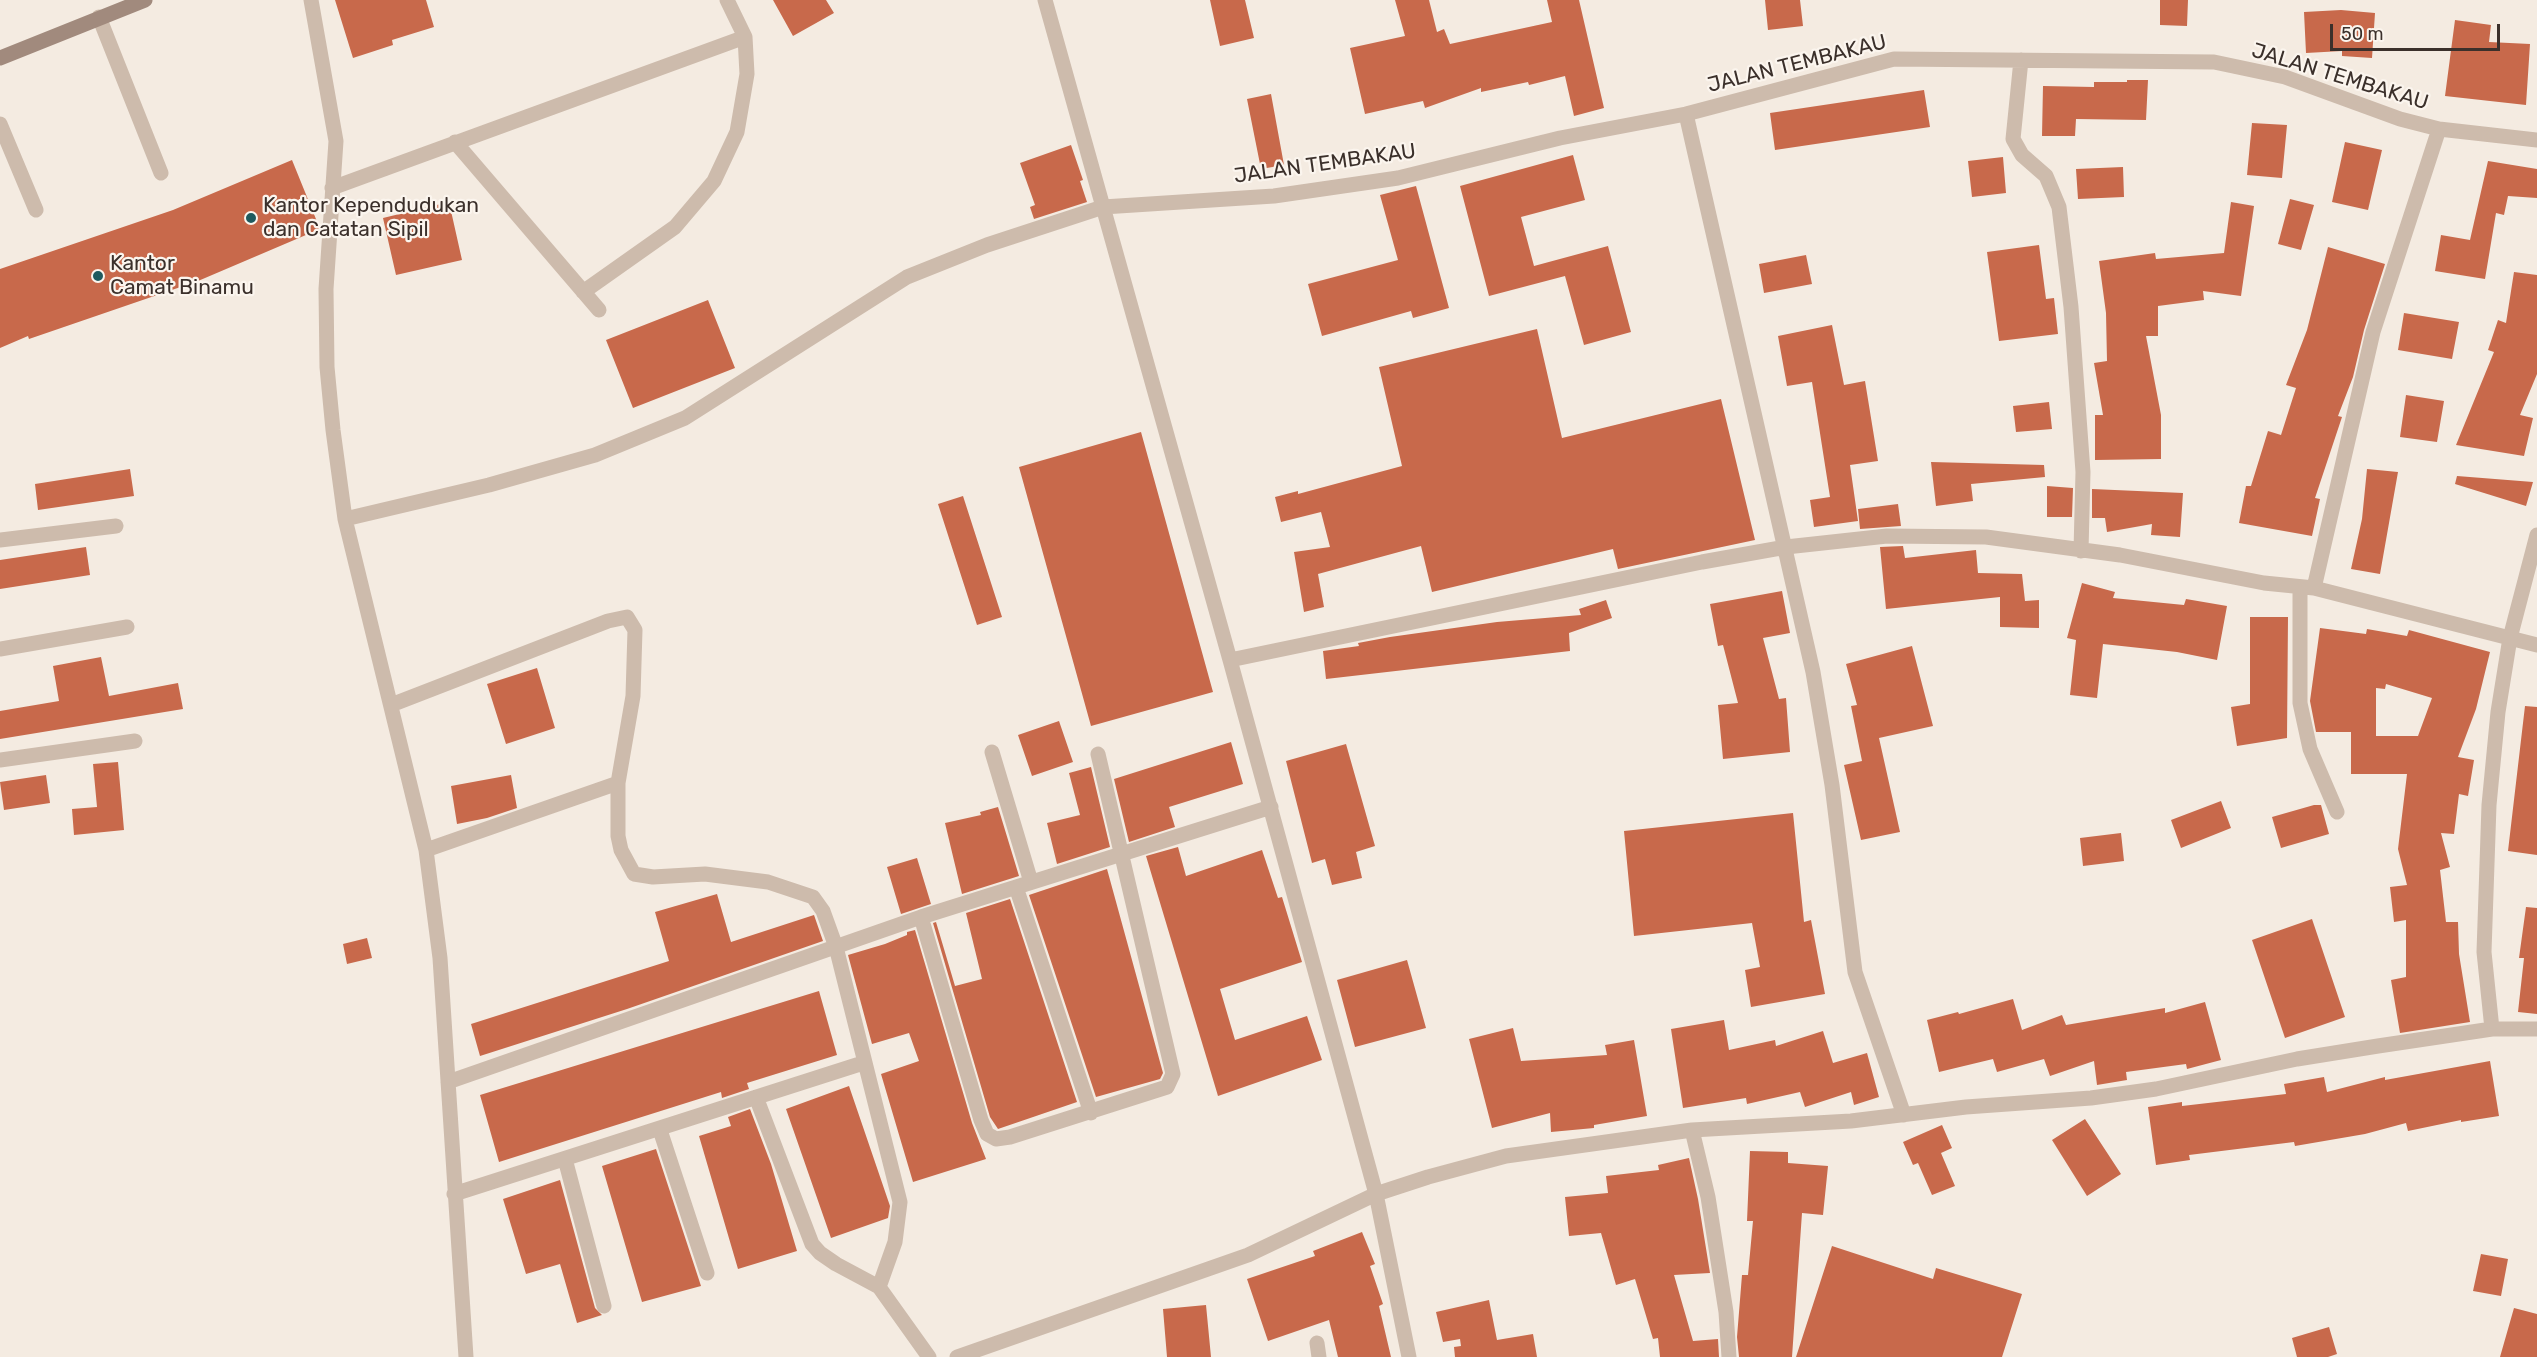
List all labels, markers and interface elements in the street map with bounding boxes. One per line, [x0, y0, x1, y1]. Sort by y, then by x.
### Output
scale bar [2333, 12, 2502, 50]
text: 50 m [2341, 23, 2384, 45]
street label: JALAN TEMBAKAU [1705, 30, 1889, 98]
street label: JALAN TEMBAKAU [2249, 38, 2431, 116]
street label: JALAN TEMBAKAU [1232, 139, 1418, 189]
place label: Kantor Kependudukan dan Catatan Sipil [263, 193, 479, 243]
marker: Kantor Kependudukan dan Catatan Sipil [244, 211, 258, 225]
place label: Kantor Camat Binamu [110, 251, 254, 301]
marker: Kantor Camat Binamu [91, 269, 105, 283]

